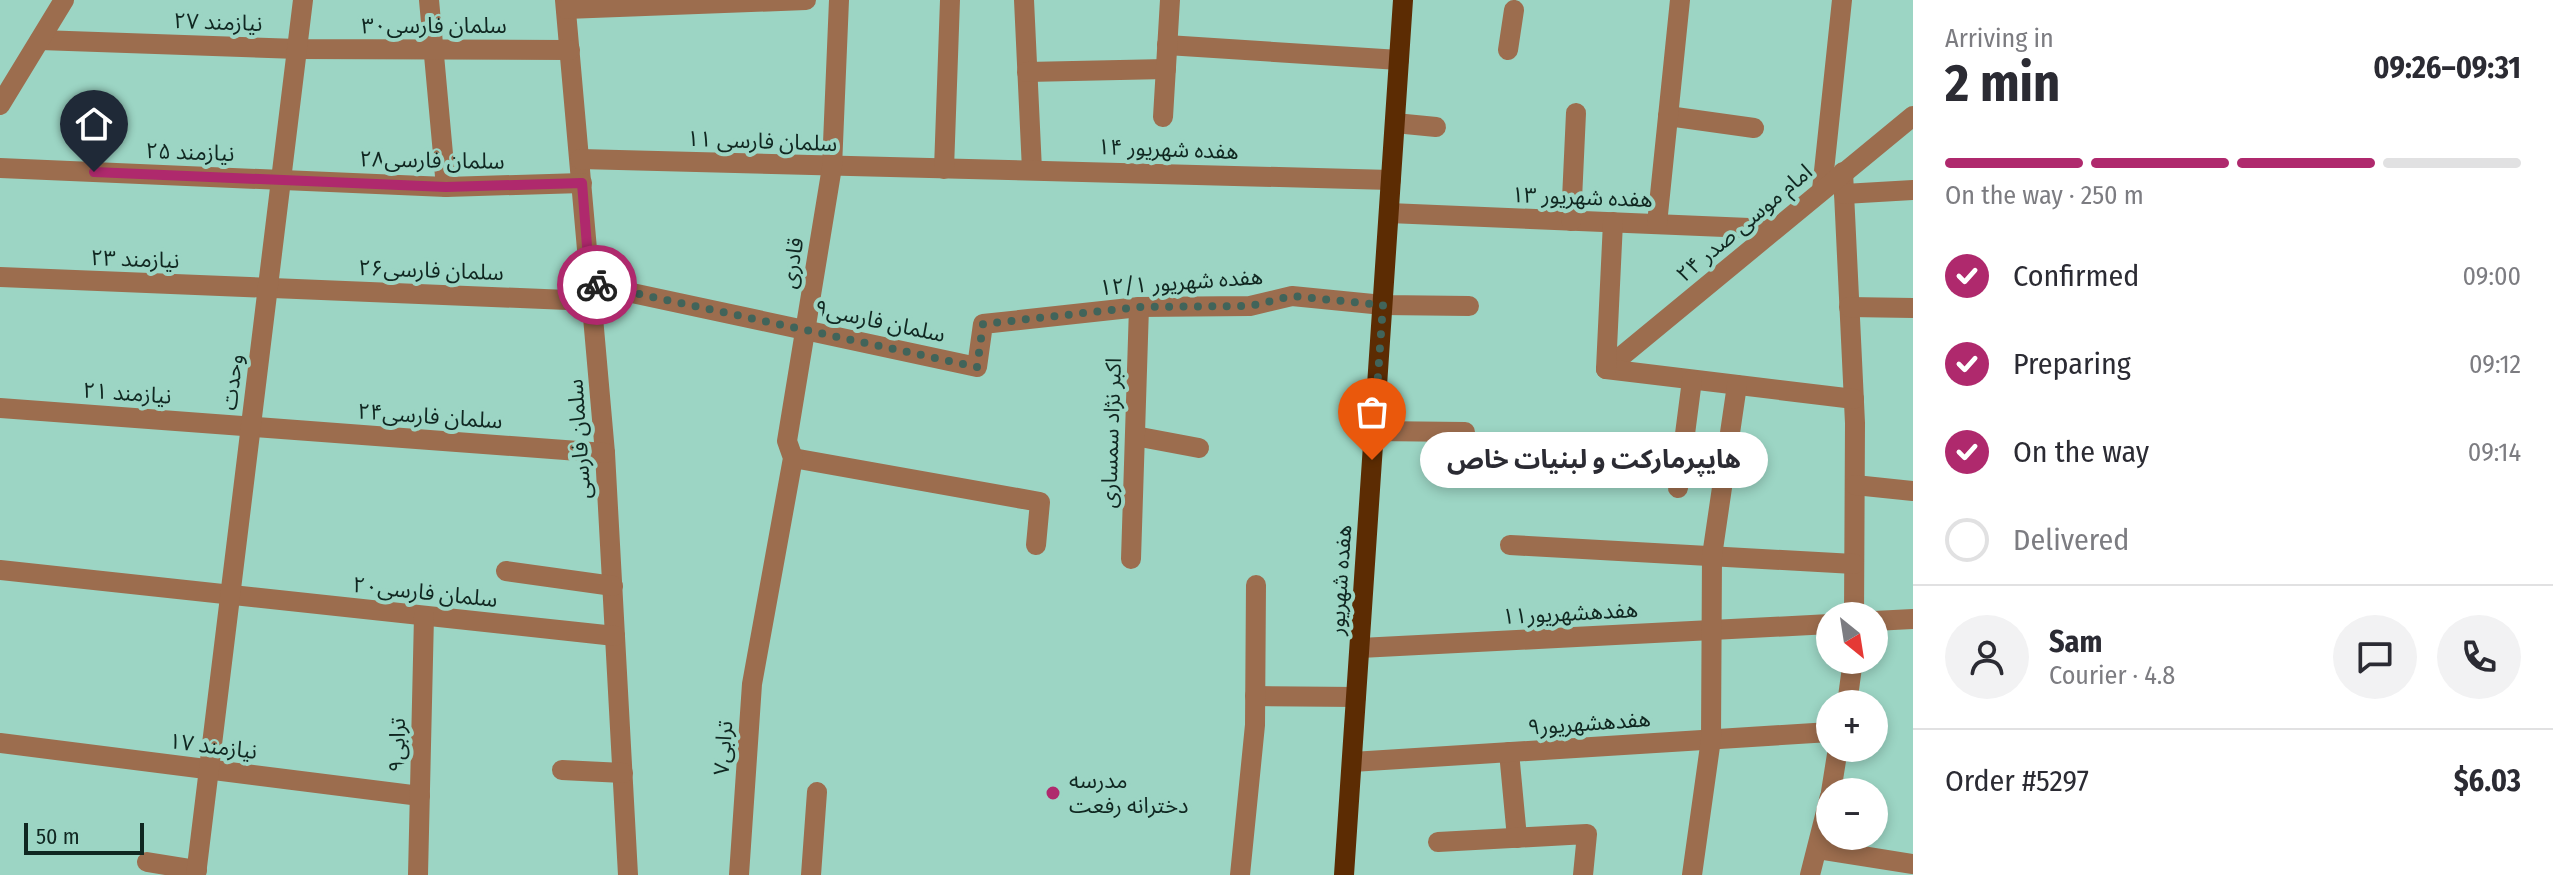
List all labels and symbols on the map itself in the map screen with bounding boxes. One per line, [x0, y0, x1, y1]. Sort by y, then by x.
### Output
street label: نیازمند ۲۷ [173, 7, 263, 37]
street label: سلمان فارسی۳۰ [361, 12, 507, 39]
pin [60, 90, 128, 172]
street label: سلمان فارسی ۱۱ [686, 125, 838, 157]
street label: هفده شهریور ۱۴ [1097, 133, 1239, 165]
street label: نیازمند ۲۵ [145, 137, 235, 167]
street label: سلمان فارسی۲۸ [359, 145, 505, 175]
street label: امام موسی صدر ۲۴ [1670, 158, 1820, 290]
street label: هفده شهریور ۱۳ [1511, 181, 1653, 213]
street label: قادری [775, 235, 809, 291]
street label: نیازمند ۲۳ [90, 244, 180, 274]
courier [557, 245, 637, 325]
street label: سلمان فارسی۲۶ [358, 254, 504, 286]
street label: هفده شهریور ۱۲/۱ [1098, 263, 1264, 301]
street label: سلمان فارسی۹ [812, 294, 948, 348]
street label: وحدت [215, 352, 249, 412]
street label: اکبر نژاد سمساری [1095, 357, 1127, 509]
street label: نیازمند ۲۱ [82, 376, 172, 410]
street label: سلمان فارسی [561, 378, 597, 500]
pin [1338, 378, 1406, 460]
street label: سلمان فارسی۲۴ [357, 397, 503, 435]
callout: هایپرمارکت و لبنیات خاص [1420, 432, 1768, 488]
street label: هفده شهریور [1323, 524, 1357, 637]
street label: سلمان فارسی۲۰ [351, 571, 499, 613]
street label: هفدهشهریور۱۱ [1501, 596, 1639, 630]
north arrow [1816, 602, 1888, 674]
street label: هفدهشهریور۹ [1527, 705, 1651, 741]
street label: ترابی۹ [383, 717, 411, 773]
street label: ترابی۷ [708, 720, 738, 776]
street label: نیازمند ۱۷ [167, 727, 259, 765]
place label: مدرسه دخترانه رفعت [1069, 767, 1189, 819]
marker: مدرسه دخترانه رفعت [1044, 784, 1062, 802]
scale bar [24, 819, 144, 855]

